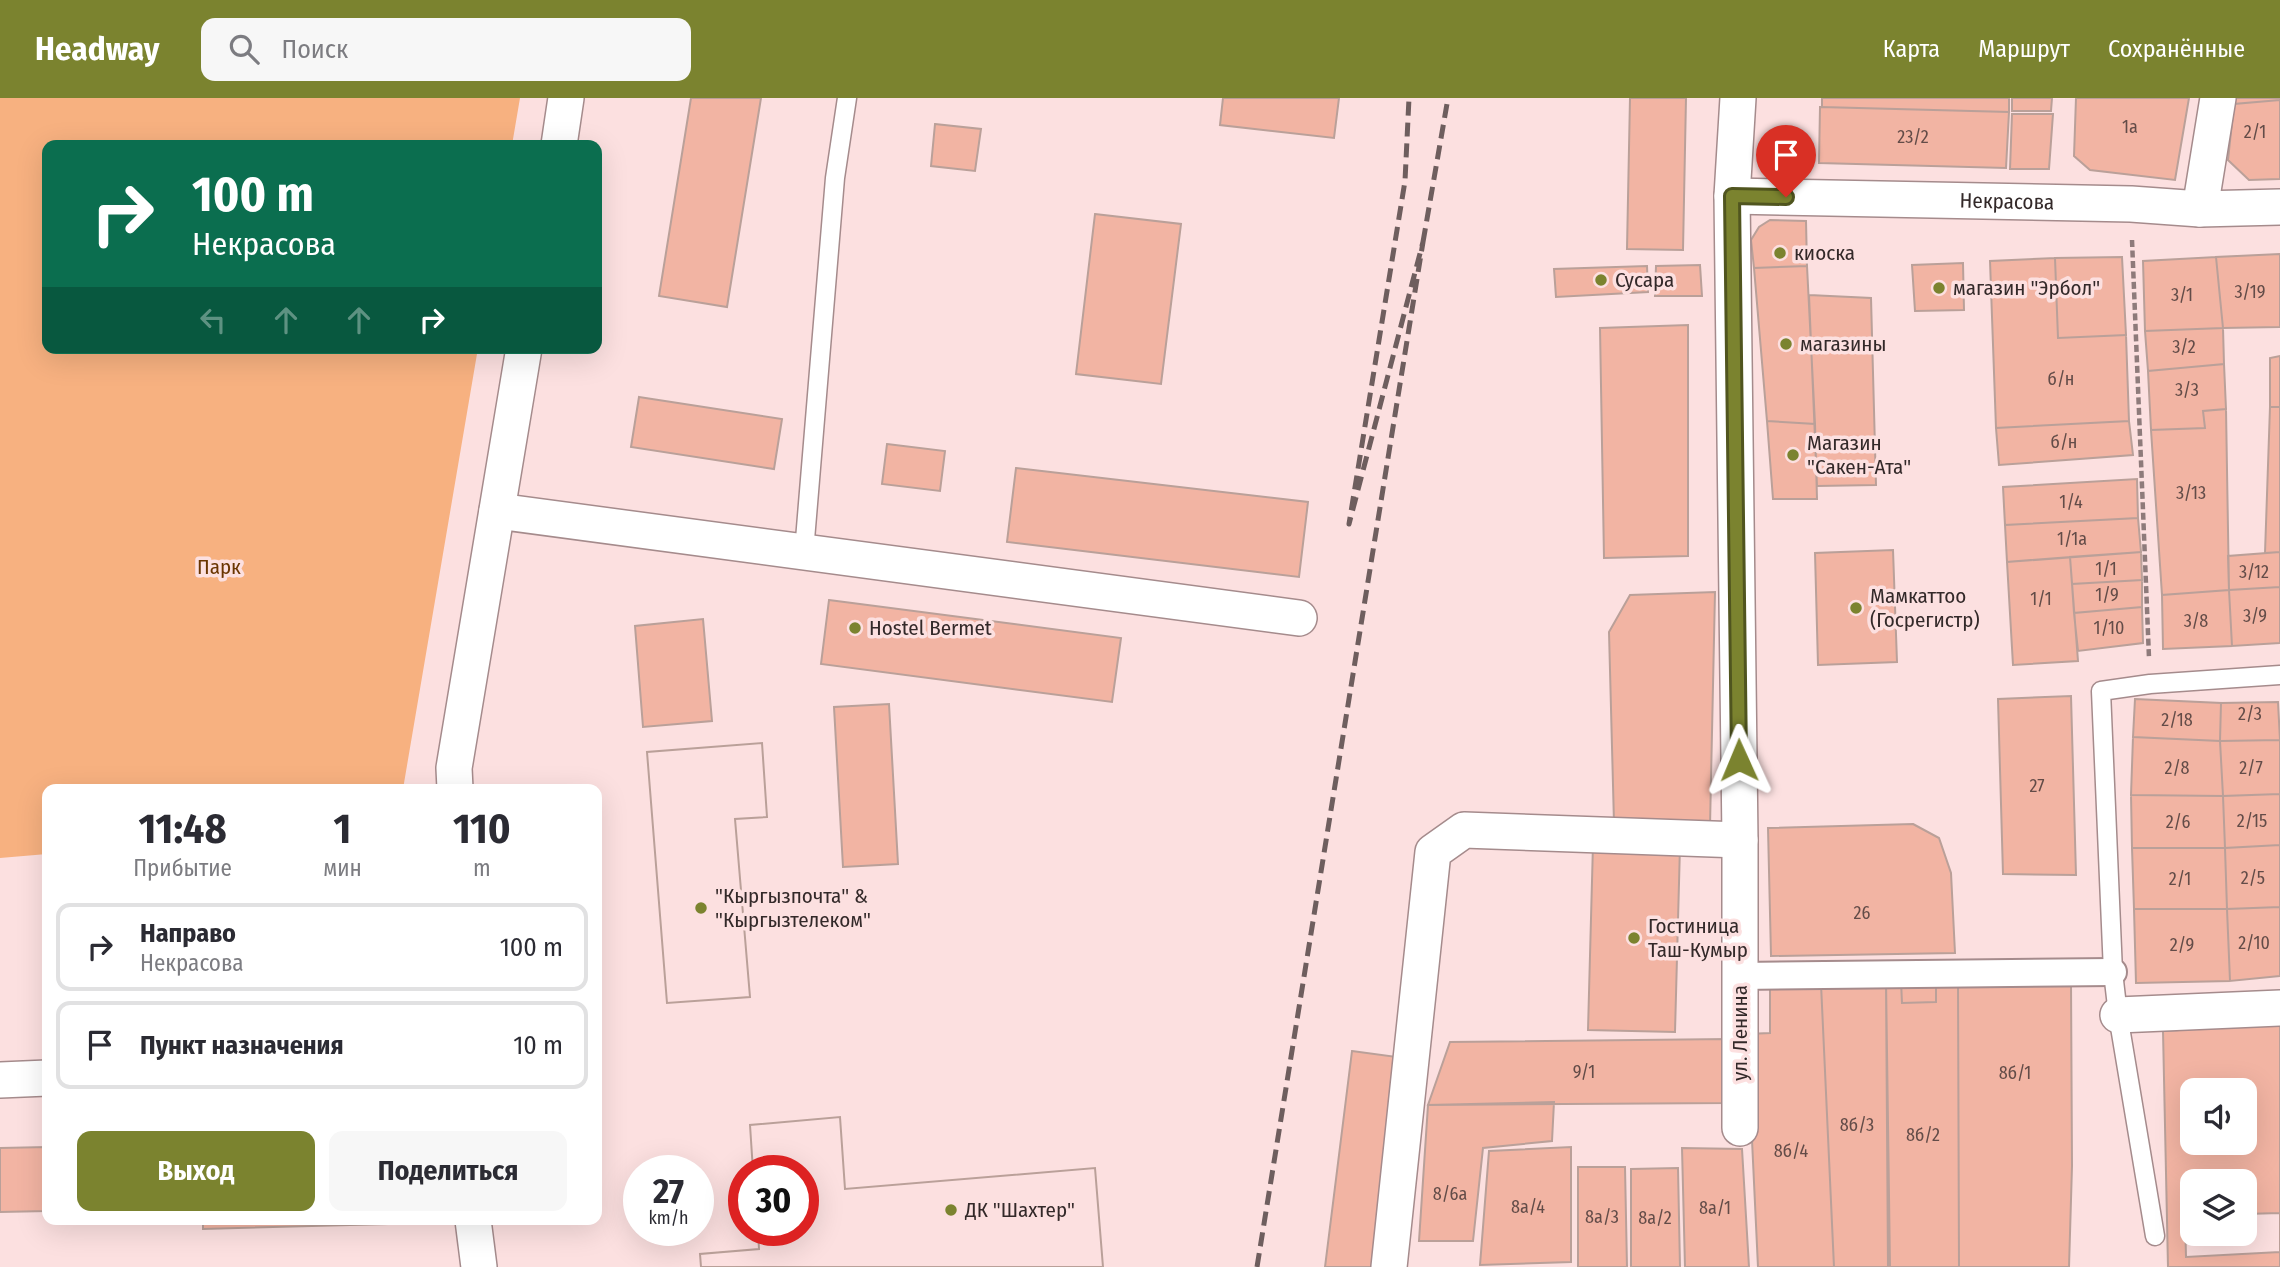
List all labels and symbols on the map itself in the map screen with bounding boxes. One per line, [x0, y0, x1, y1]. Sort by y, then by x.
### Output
house number: 1а [2122, 116, 2138, 138]
house number: 2/1 [2244, 121, 2266, 143]
pin [1756, 125, 1816, 197]
house number: 23/2 [1897, 126, 1929, 148]
street label: Некрасова [1959, 188, 2054, 215]
place label: киоска [1794, 240, 1855, 266]
marker: киоска [1772, 245, 1788, 261]
place label: Сусара [1615, 267, 1674, 293]
marker: Сусара [1593, 272, 1609, 288]
place label: магазин "Эрбол" [1953, 275, 2100, 301]
marker: магазин "Эрбол" [1931, 280, 1947, 296]
house number: 3/19 [2235, 281, 2265, 303]
house number: 3/1 [2171, 284, 2193, 306]
place label: магазины [1800, 331, 1886, 357]
marker: магазины [1778, 336, 1794, 352]
house number: 3/2 [2172, 336, 2196, 358]
house number: б/н [2048, 368, 2074, 390]
house number: 3/3 [2175, 379, 2199, 401]
place label: Магазин "Сакен-Ата" [1807, 430, 1911, 480]
house number: б/н [2051, 431, 2077, 453]
marker: Магазин "Сакен-Ата" [1785, 447, 1801, 463]
house number: 3/13 [2176, 482, 2206, 504]
house number: 1/4 [2059, 491, 2083, 513]
house number: 1/1а [2057, 528, 2087, 550]
park label: Парк [197, 554, 241, 580]
house number: 1/1 [2095, 558, 2117, 580]
house number: 3/12 [2239, 561, 2269, 583]
place label: Мамкаттоо (Госрегистр) [1870, 583, 1980, 633]
house number: 1/9 [2095, 584, 2119, 606]
house number: 1/1 [2030, 588, 2052, 610]
marker: Мамкаттоо (Госрегистр) [1848, 600, 1864, 616]
house number: 3/9 [2243, 605, 2267, 627]
house number: 3/8 [2184, 610, 2208, 632]
place label: Hostel Bermet [869, 615, 992, 641]
house number: 1/10 [2094, 617, 2124, 639]
marker: Hostel Bermet [847, 620, 863, 636]
house number: 2/3 [2238, 703, 2262, 725]
house number: 2/18 [2161, 709, 2193, 731]
position arrow [1702, 723, 1776, 797]
house number: 2/8 [2165, 757, 2189, 779]
house number: 2/7 [2239, 757, 2263, 779]
house number: 27 [2029, 775, 2045, 797]
house number: 2/15 [2237, 810, 2267, 832]
house number: 2/6 [2166, 811, 2190, 833]
house number: 2/5 [2241, 867, 2265, 889]
house number: 2/1 [2169, 868, 2191, 890]
place label: "Кыргызпочта" & "Кыргызтелеком" [715, 883, 871, 933]
marker: "Кыргызпочта" & "Кыргызтелеком" [693, 900, 709, 916]
house number: 26 [1854, 902, 1871, 924]
place label: Гостиница Таш-Кумыр [1648, 913, 1748, 963]
marker: Гостиница Таш-Кумыр [1626, 930, 1642, 946]
house number: 2/10 [2238, 932, 2270, 954]
house number: 2/9 [2170, 934, 2194, 956]
street label: ул. Ленина [1727, 985, 1753, 1081]
house number: 9/1 [1573, 1061, 1595, 1083]
house number: 8б/1 [1999, 1062, 2031, 1084]
house number: 8б/3 [1840, 1114, 1874, 1136]
house number: 8б/2 [1906, 1124, 1940, 1146]
house number: 8б/4 [1774, 1140, 1809, 1162]
speed limit sign: 30 [728, 1155, 819, 1246]
house number: 8/6а [1433, 1183, 1467, 1205]
house number: 8а/4 [1511, 1196, 1545, 1218]
place label: ДК "Шахтер" [964, 1197, 1075, 1223]
house number: 8а/1 [1699, 1197, 1731, 1219]
marker: ДК "Шахтер" [943, 1202, 959, 1218]
house number: 8а/3 [1585, 1206, 1619, 1228]
house number: 8а/2 [1638, 1207, 1672, 1229]

